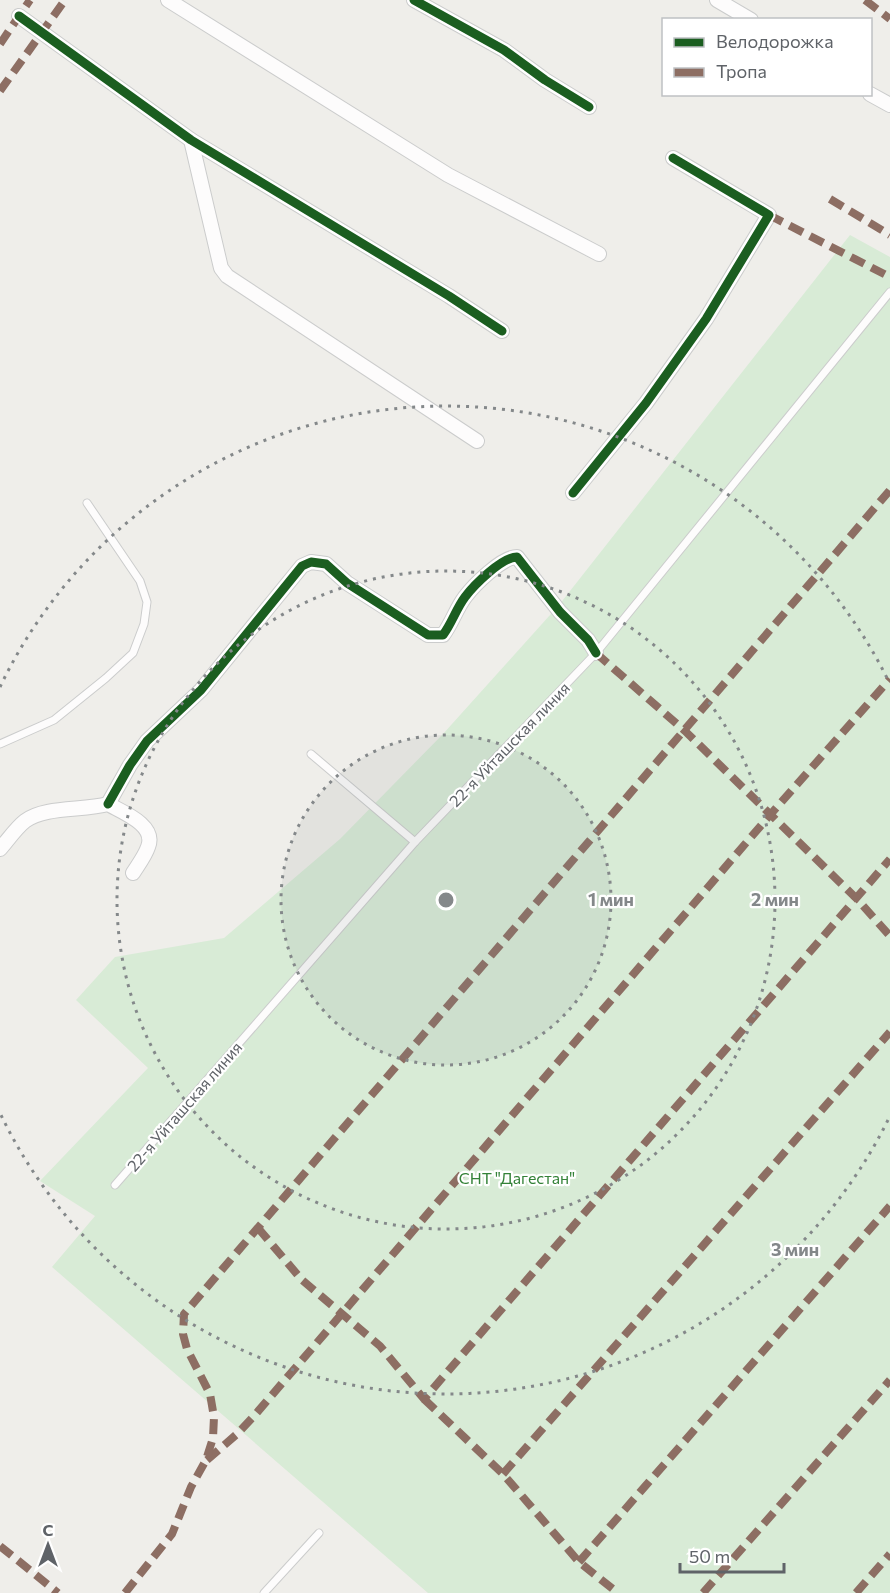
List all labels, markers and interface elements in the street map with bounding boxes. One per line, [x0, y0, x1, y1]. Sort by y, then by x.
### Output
legend [662, 18, 872, 96]
text: Велодорожка [716, 30, 834, 52]
text: Тропа [716, 60, 767, 82]
street label: 22-я Уйташская линия [445, 678, 573, 810]
text: 1 мин [588, 888, 634, 910]
text: 2 мин [751, 888, 799, 910]
centre of rings [436, 890, 456, 910]
street label: 22-я Уйташская линия [123, 1037, 245, 1175]
park label: СНТ "Дагестан" [459, 1168, 575, 1187]
text: 3 мин [771, 1238, 819, 1260]
north arrow [18, 1515, 78, 1575]
text: С [43, 1520, 54, 1539]
scale bar [680, 1536, 784, 1574]
text: 50 m [689, 1545, 730, 1567]

